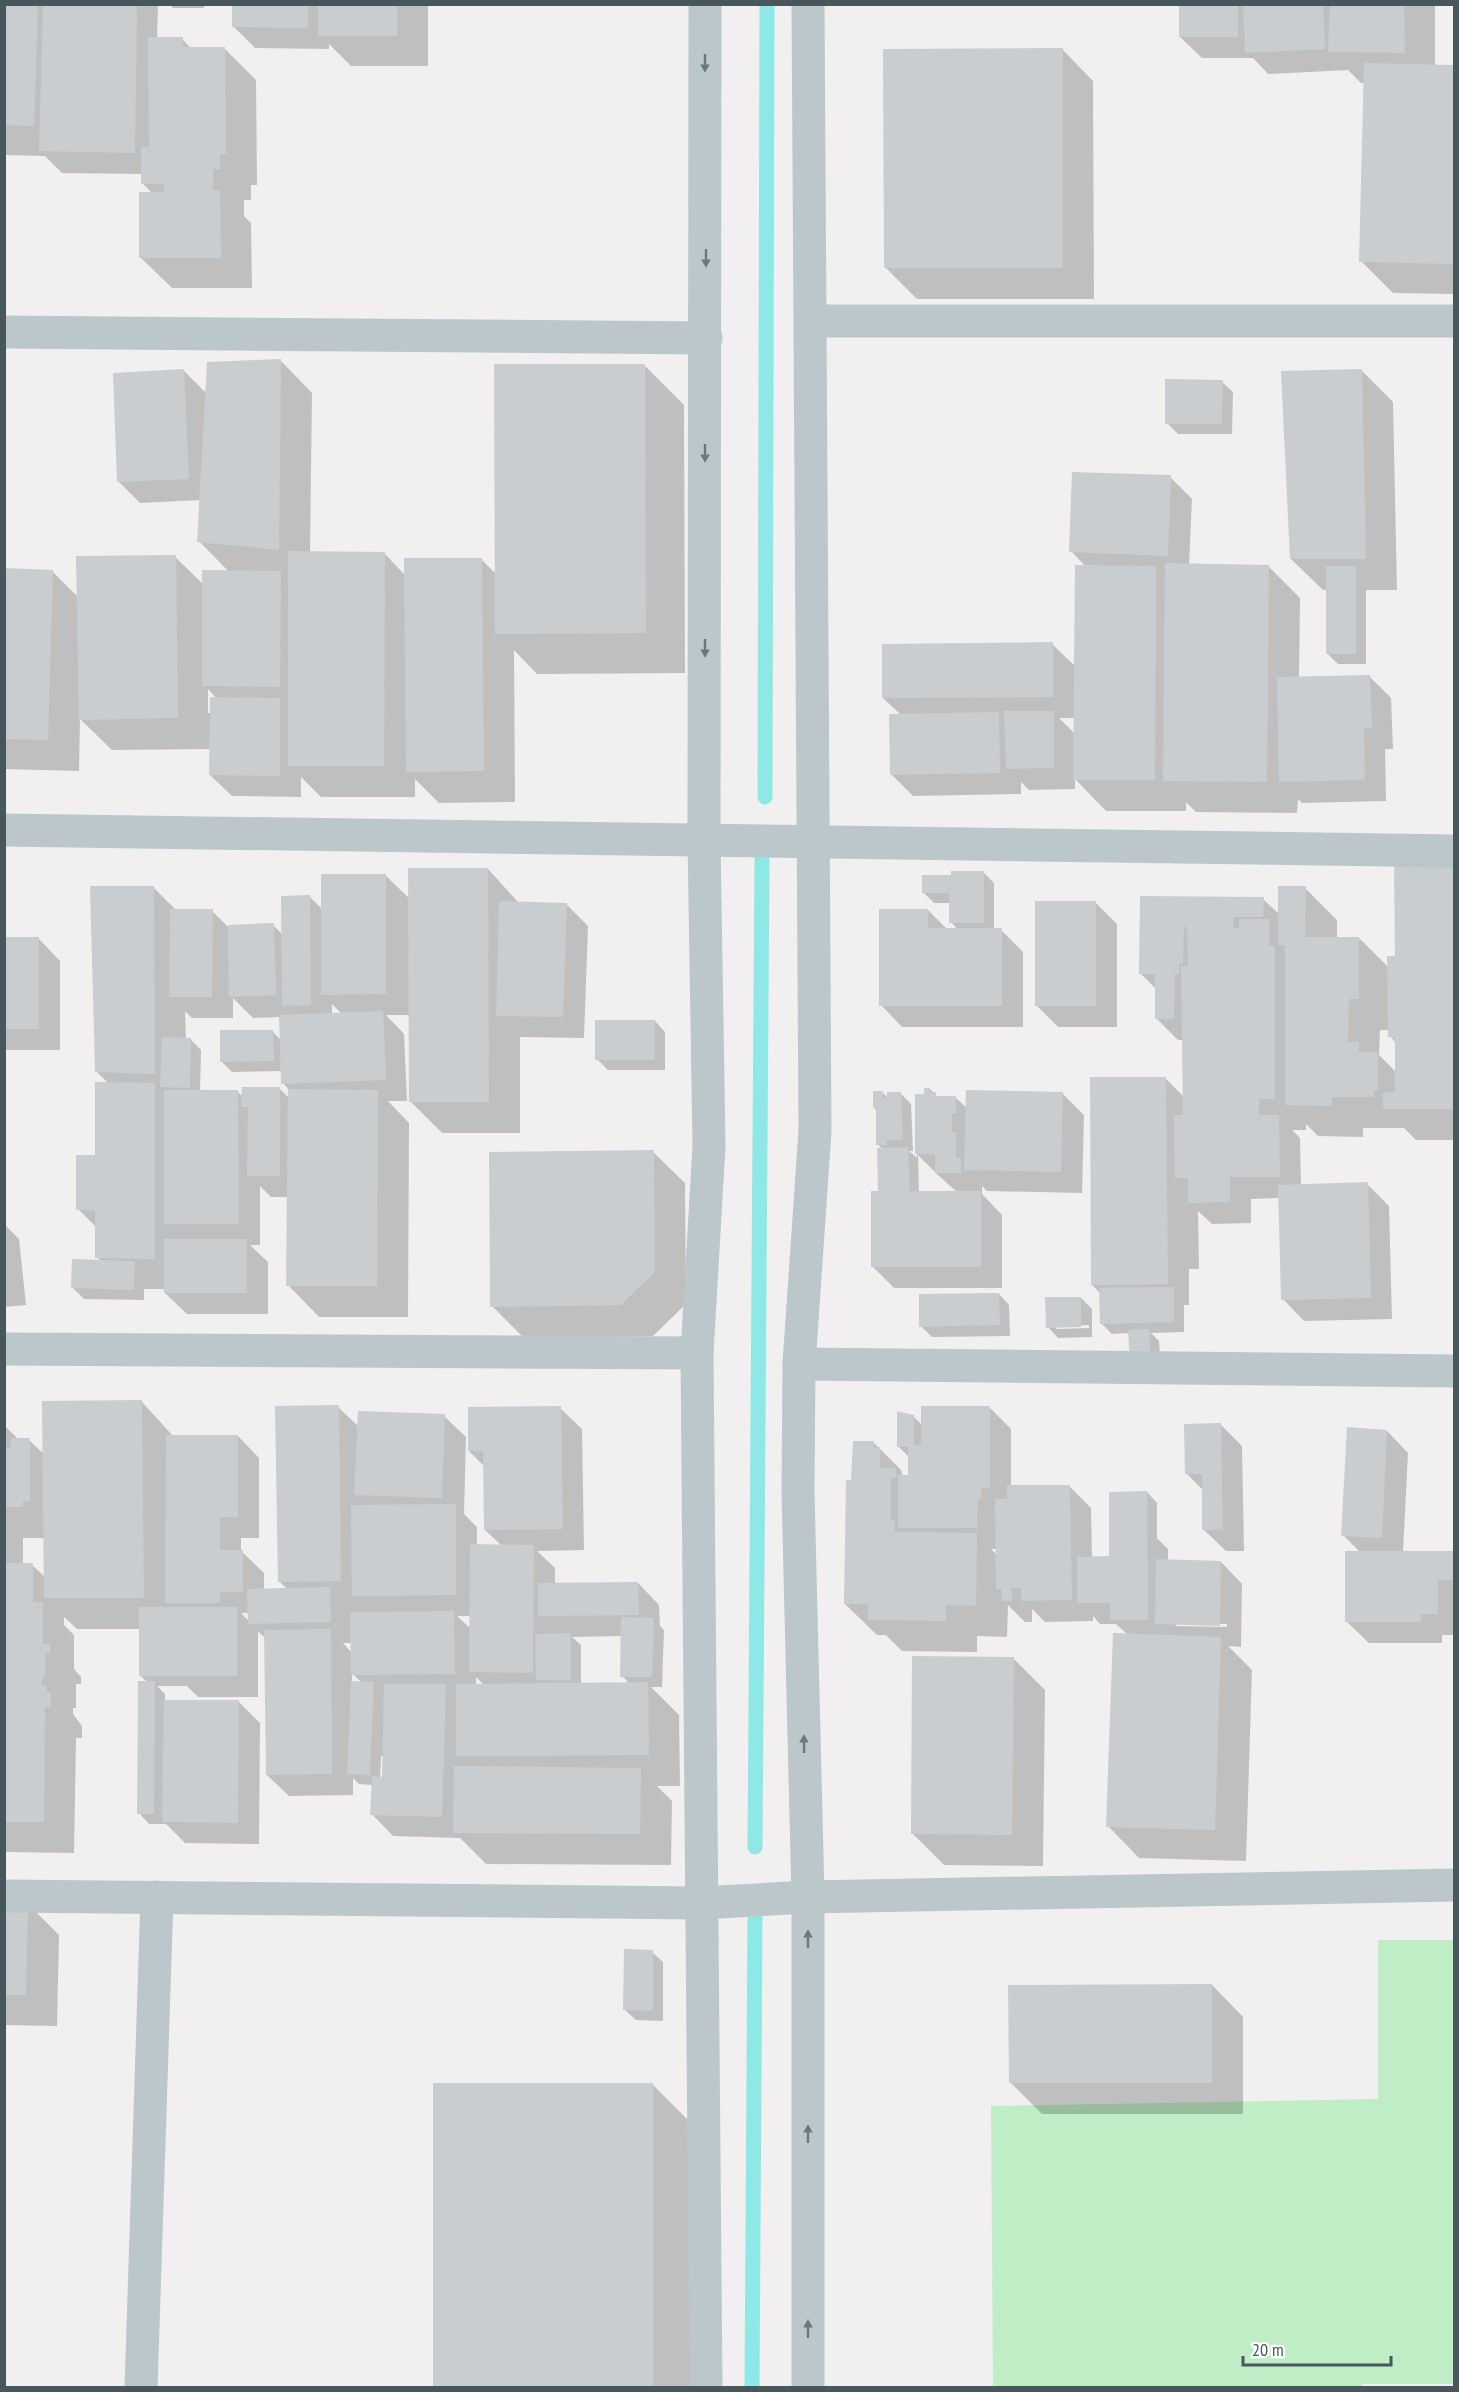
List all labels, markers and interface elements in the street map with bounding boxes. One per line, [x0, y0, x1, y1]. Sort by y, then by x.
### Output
one-way arrow [700, 53, 710, 72]
one-way arrow [701, 248, 711, 267]
one-way arrow [700, 443, 710, 462]
one-way arrow [700, 638, 710, 657]
one-way arrow [799, 1735, 809, 1754]
one-way arrow [803, 1930, 813, 1949]
one-way arrow [803, 2125, 813, 2144]
one-way arrow [803, 2320, 813, 2339]
scale bar [1243, 2329, 1392, 2367]
text: 20 m [1252, 2338, 1284, 2361]

